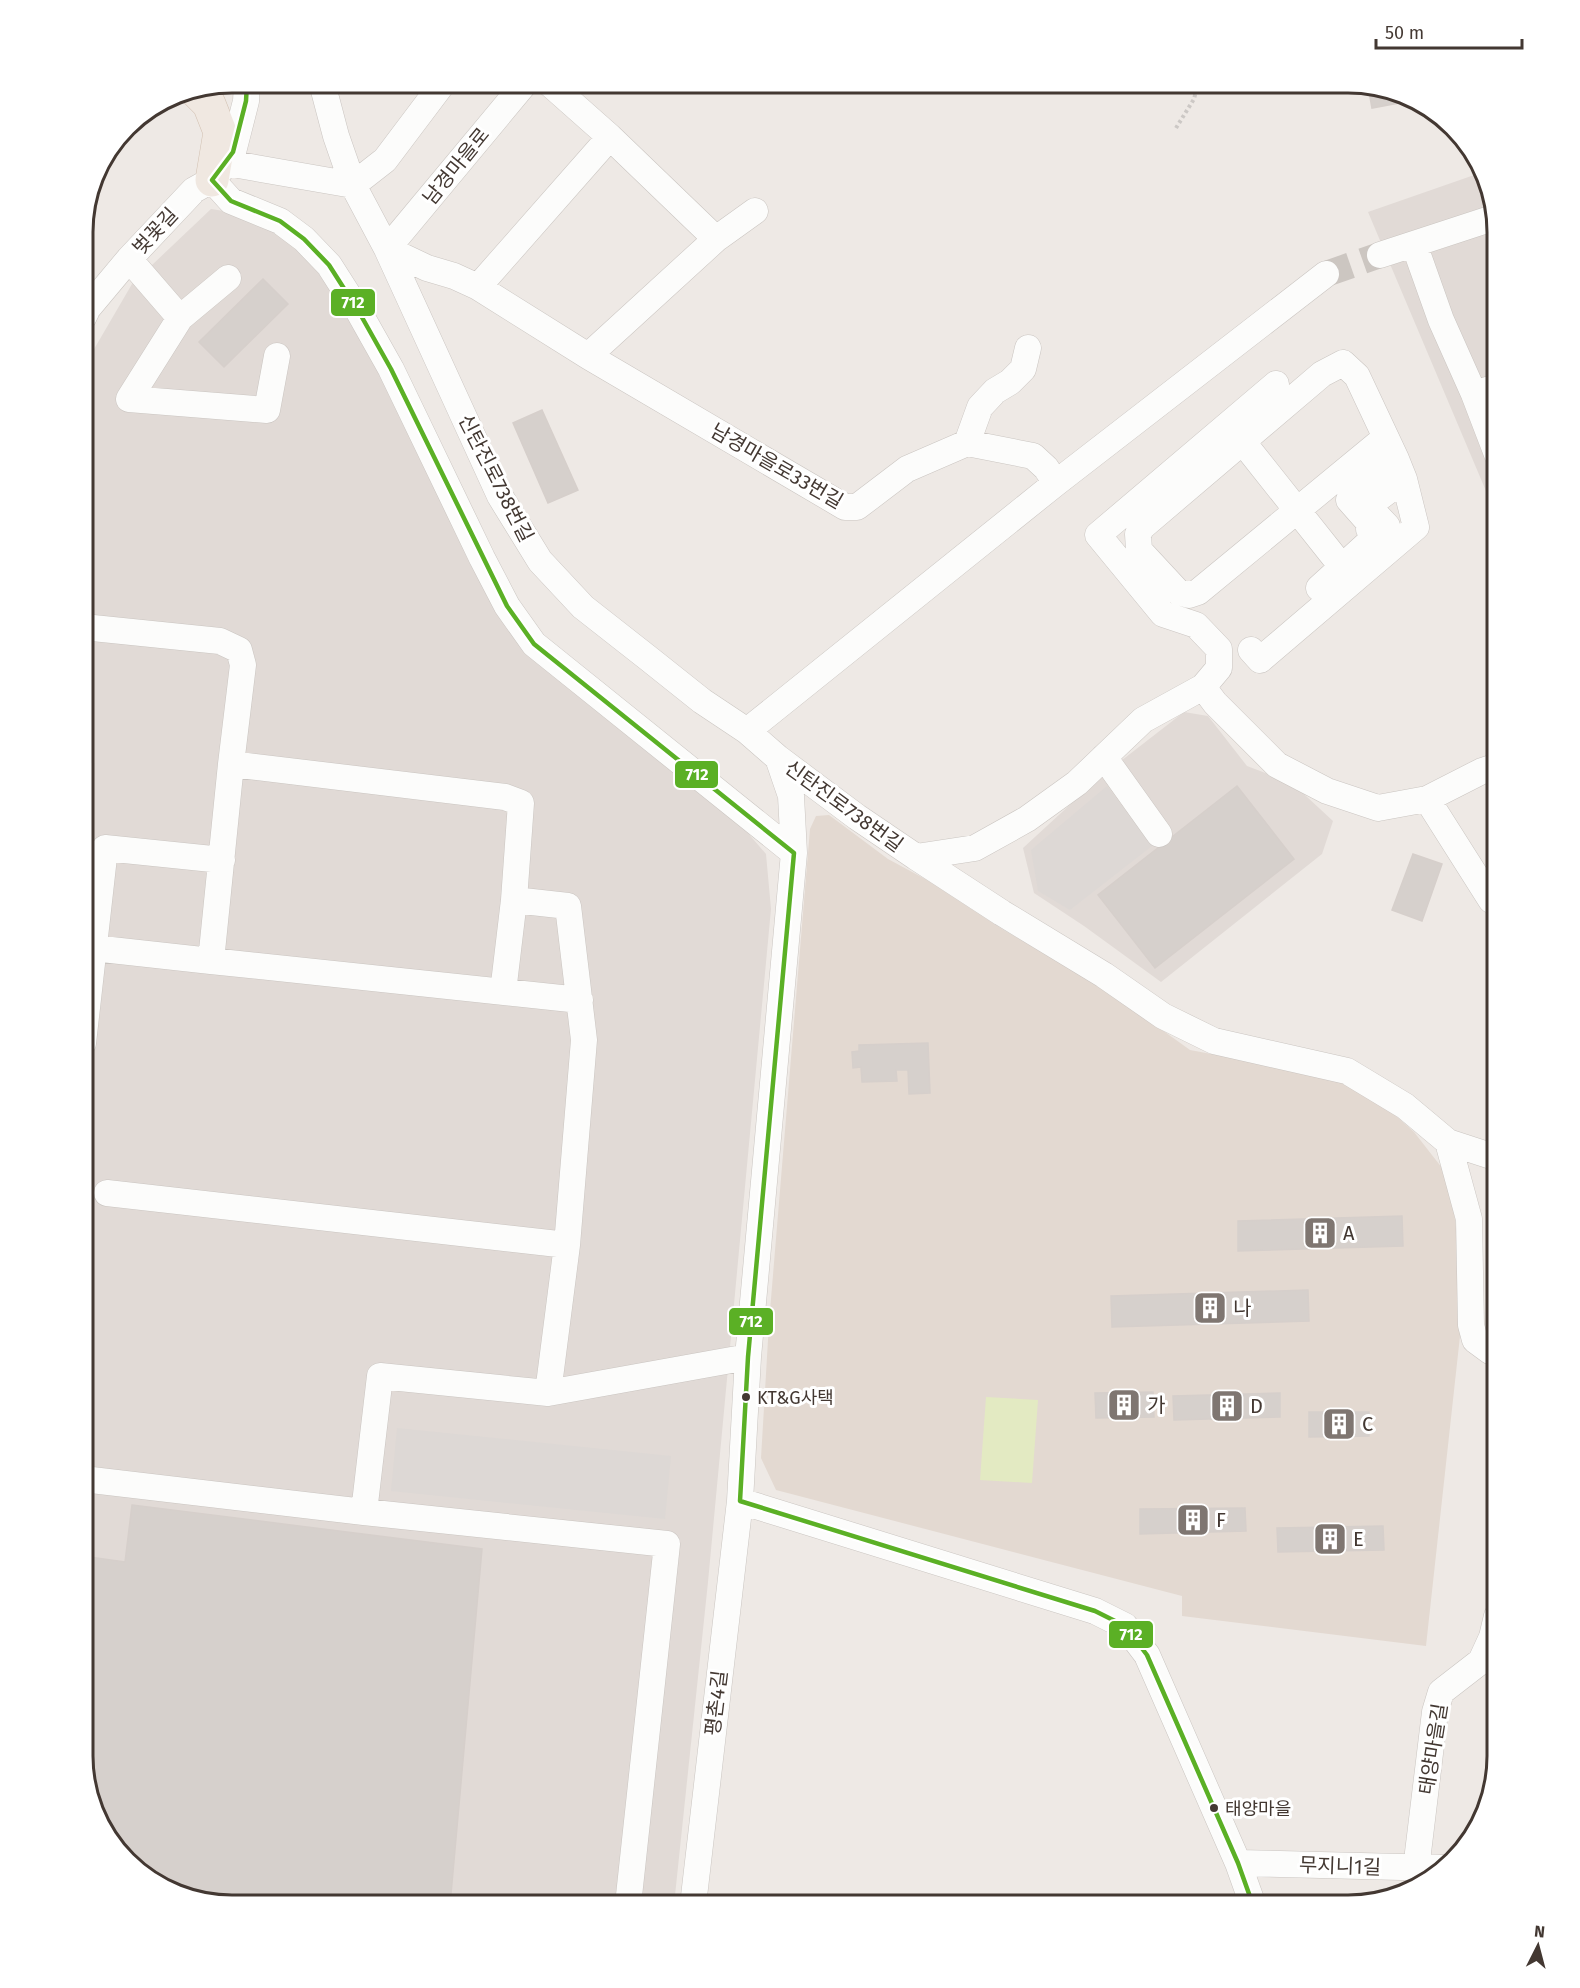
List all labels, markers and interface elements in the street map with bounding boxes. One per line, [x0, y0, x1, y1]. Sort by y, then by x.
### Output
scale bar [1376, 12, 1522, 50]
text: 50 m [1385, 22, 1424, 44]
street label: 남경마을로 [418, 123, 494, 209]
street label: 벚꽃길 [127, 203, 183, 259]
line badge: 712 [330, 288, 376, 317]
text: 712 [342, 293, 364, 312]
street label: 신탄진로738번길 [454, 410, 538, 546]
street label: 남경마을로33번길 [707, 418, 847, 514]
street label: 신탄진로738번길 [780, 755, 908, 857]
line badge: 712 [674, 760, 719, 789]
text: 712 [686, 765, 708, 784]
building icon: A [1302, 1215, 1338, 1251]
place label: A [1343, 1221, 1355, 1245]
building icon: 나 [1192, 1290, 1228, 1326]
place label: 나 [1233, 1296, 1251, 1320]
line badge: 712 [728, 1307, 774, 1336]
text: 712 [740, 1312, 762, 1331]
place label: KT&G사택 [757, 1387, 834, 1409]
building icon: 가 [1106, 1387, 1142, 1423]
building icon: D [1209, 1388, 1245, 1424]
marker: KT&G사택 [740, 1391, 752, 1403]
place label: 가 [1147, 1393, 1165, 1417]
place label: D [1250, 1394, 1263, 1418]
building icon: C [1321, 1406, 1357, 1442]
place label: C [1362, 1412, 1373, 1436]
building icon: F [1175, 1502, 1211, 1538]
place label: F [1216, 1508, 1226, 1532]
building icon: E [1312, 1521, 1348, 1557]
place label: E [1353, 1527, 1364, 1551]
line badge: 712 [1108, 1620, 1154, 1649]
text: 712 [1120, 1625, 1142, 1644]
street label: 평촌4길 [700, 1669, 732, 1737]
street label: 태양마을길 [1414, 1702, 1452, 1796]
place label: 태양마을 [1225, 1798, 1291, 1820]
marker: 태양마을 [1208, 1802, 1220, 1814]
street label: 무지니1길 [1298, 1853, 1382, 1879]
north arrow [1508, 1916, 1568, 1976]
text: N [1533, 1922, 1546, 1942]

